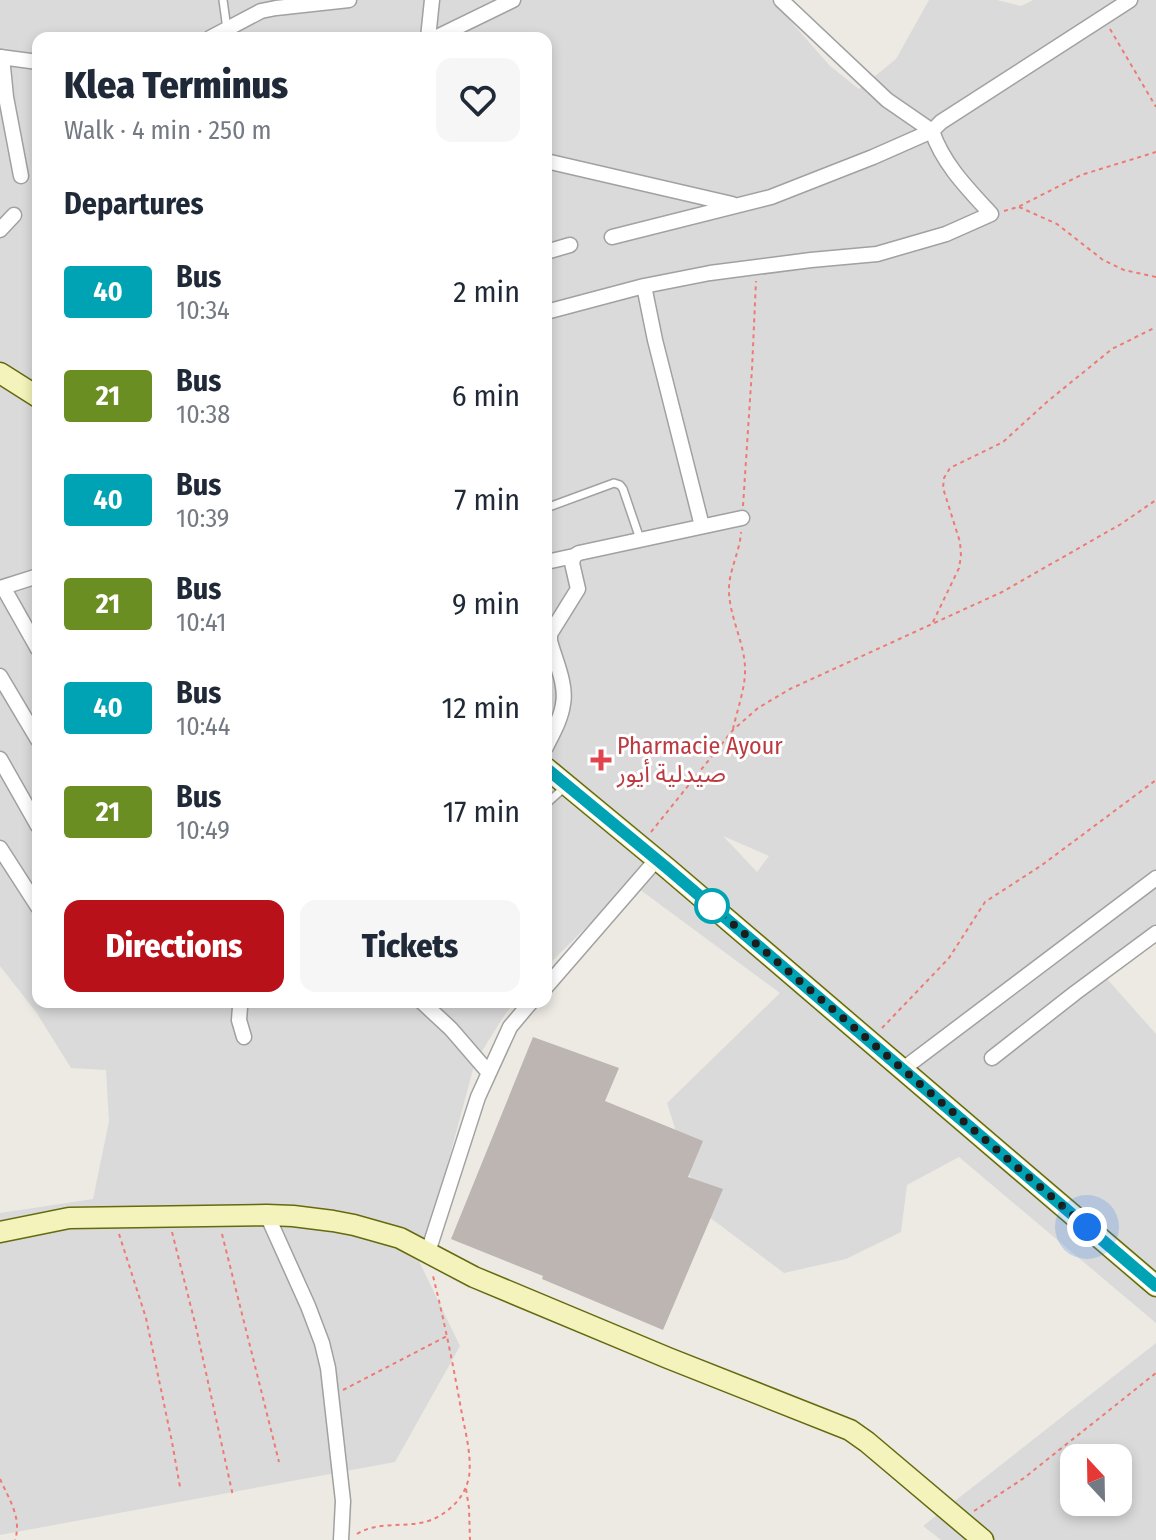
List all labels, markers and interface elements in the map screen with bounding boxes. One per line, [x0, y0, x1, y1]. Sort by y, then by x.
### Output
button: heart [436, 58, 520, 142]
text: Klea Terminus [64, 62, 288, 108]
text: Walk · 4 min · 250 m [64, 115, 272, 146]
text: Departures [64, 186, 204, 222]
text: Bus [176, 259, 221, 295]
text: 2 min [453, 274, 520, 310]
text: 40 [93, 275, 123, 308]
text: 10:34 [176, 295, 230, 326]
text: Bus [176, 363, 221, 399]
text: 6 min [452, 378, 520, 414]
text: 21 [96, 379, 120, 412]
text: 10:38 [176, 399, 230, 430]
text: Bus [176, 467, 221, 503]
text: 7 min [454, 482, 520, 518]
text: 40 [93, 483, 123, 516]
text: 10:39 [176, 503, 230, 534]
text: Bus [176, 571, 221, 607]
text: 9 min [452, 586, 520, 622]
text: 21 [96, 587, 120, 620]
text: 10:41 [176, 607, 226, 638]
text: Bus [176, 675, 221, 711]
text: 12 min [442, 690, 520, 726]
text: 40 [93, 691, 123, 724]
text: 10:44 [176, 711, 230, 742]
place label: Pharmacie Ayour صيدلية أيور [616, 732, 783, 788]
marker: Pharmacie Ayour صيدلية أيور [592, 751, 610, 769]
text: Bus [176, 779, 221, 815]
text: 17 min [443, 794, 520, 830]
text: 21 [96, 795, 120, 828]
text: 10:49 [176, 815, 230, 846]
unlabelled marker [695, 889, 729, 923]
button: Directions [64, 900, 284, 992]
button: Tickets [300, 900, 520, 992]
your location [1067, 1207, 1107, 1247]
north arrow [1060, 1444, 1132, 1516]
map controls [1060, 1444, 1132, 1516]

